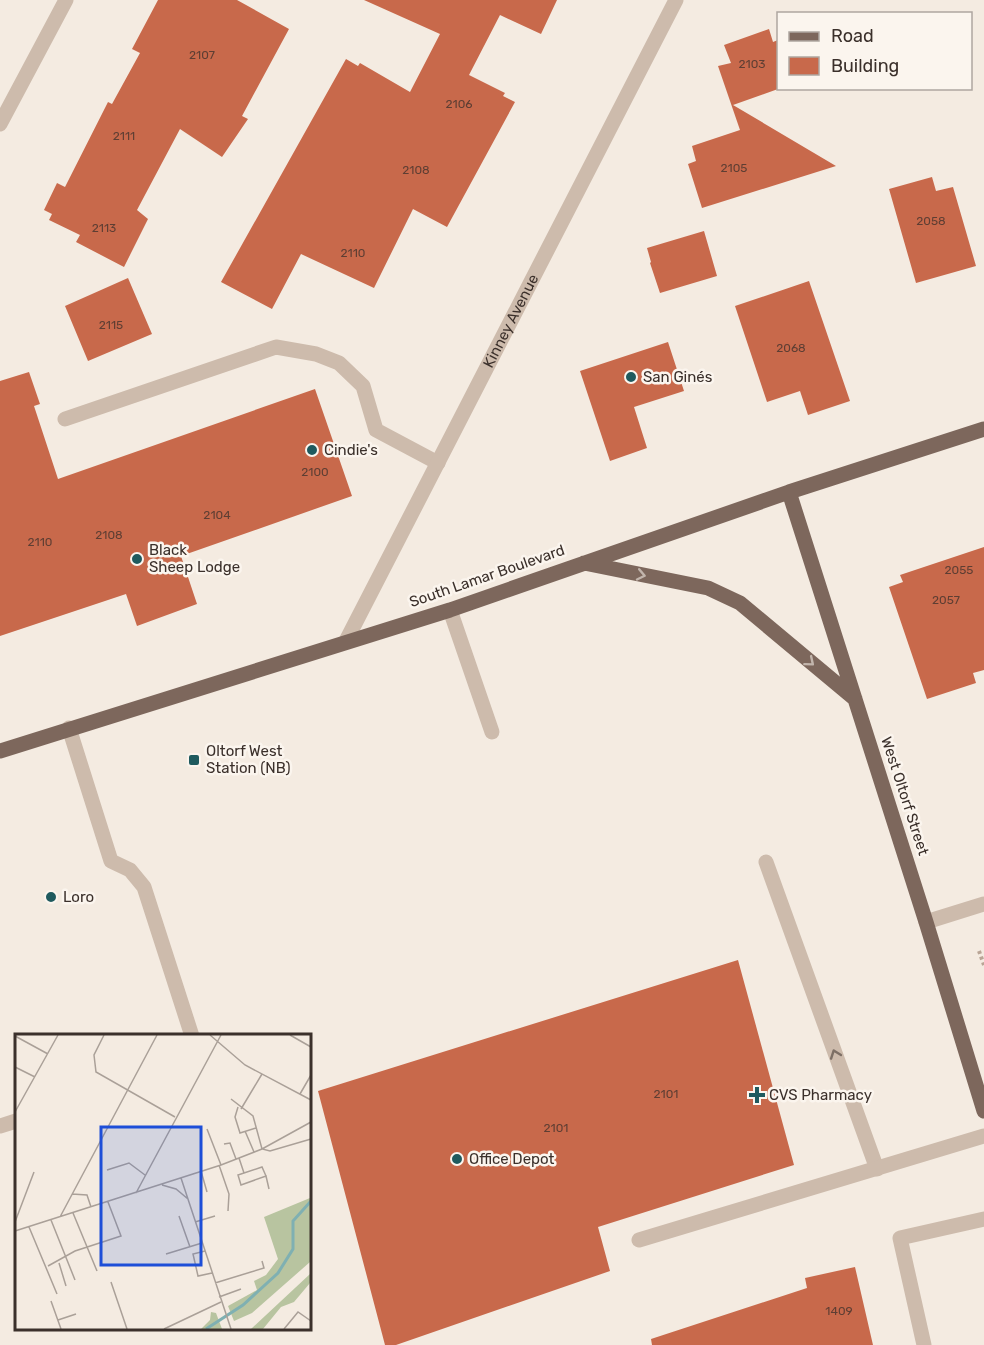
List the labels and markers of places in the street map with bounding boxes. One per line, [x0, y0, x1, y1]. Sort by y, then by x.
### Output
place label: San Ginés [643, 368, 713, 386]
marker: San Ginés [624, 370, 638, 384]
place label: Cindie's [324, 441, 378, 459]
marker: Cindie's [305, 443, 319, 457]
place label: Black Sheep Lodge [149, 541, 240, 576]
marker: Black Sheep Lodge [130, 552, 144, 566]
place label: Oltorf West Station (NB) [206, 742, 290, 777]
marker: Oltorf West Station (NB) [187, 753, 201, 767]
place label: Loro [63, 888, 94, 906]
marker: Loro [44, 890, 58, 904]
place label: CVS Pharmacy [769, 1086, 872, 1104]
marker: CVS Pharmacy [750, 1088, 764, 1102]
place label: Office Depot [469, 1150, 555, 1168]
marker: Office Depot [450, 1152, 464, 1166]

